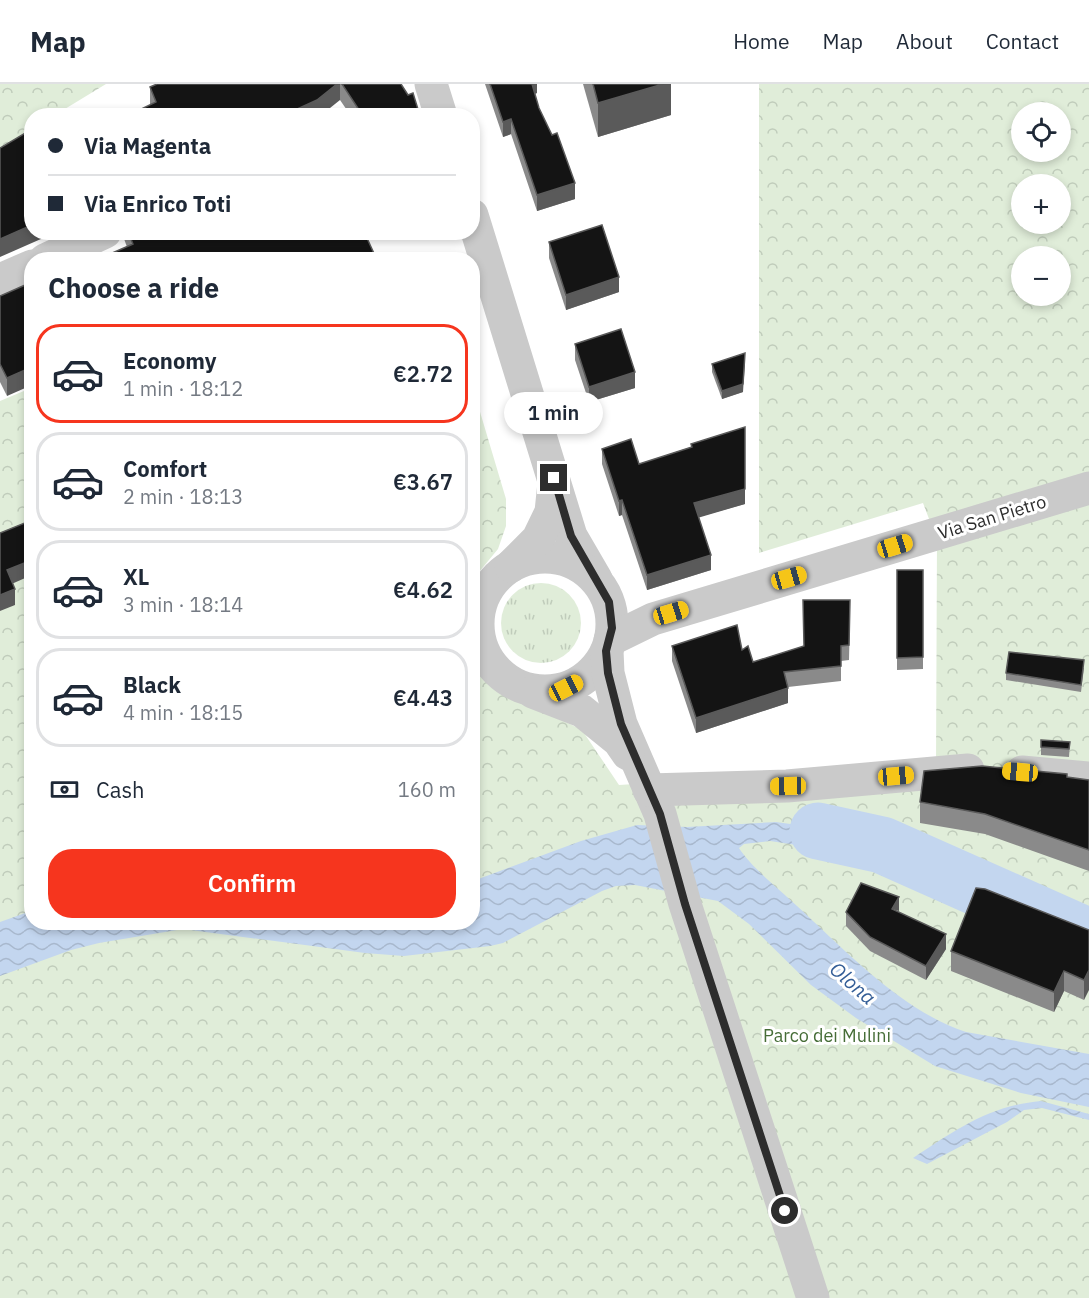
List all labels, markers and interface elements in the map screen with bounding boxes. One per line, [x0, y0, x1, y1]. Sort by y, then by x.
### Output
text: Map [30, 23, 86, 60]
text: Home [733, 27, 790, 55]
text: Map [823, 27, 863, 55]
text: About [896, 27, 953, 55]
text: Contact [986, 27, 1059, 55]
map controls [1011, 102, 1071, 306]
button: locate [1011, 102, 1071, 162]
text: Via Magenta [84, 131, 211, 160]
button: + [1011, 174, 1071, 234]
text: Via Enrico Toti [84, 189, 231, 218]
button: − [1011, 246, 1071, 306]
text: Choose a ride [48, 270, 219, 305]
text: Economy [123, 346, 217, 375]
icon: car [51, 347, 105, 401]
text: €2.72 [393, 359, 453, 388]
text: 1 min · 18:12 [123, 375, 243, 402]
callout: 1 min [504, 391, 604, 433]
text: 1 min [528, 399, 579, 426]
text: Comfort [123, 454, 207, 483]
icon: car [51, 455, 105, 509]
route end [540, 464, 567, 491]
text: €3.67 [393, 467, 453, 496]
text: 2 min · 18:13 [123, 483, 243, 510]
street label: Via San Pietro [935, 490, 1049, 544]
car [875, 532, 915, 560]
text: XL [123, 562, 149, 591]
icon: car [51, 563, 105, 617]
car [769, 564, 809, 592]
text: €4.62 [393, 575, 453, 604]
text: 3 min · 18:14 [123, 591, 243, 618]
car [651, 599, 691, 627]
text: Black [123, 670, 181, 699]
icon: car [51, 671, 105, 725]
car [546, 672, 586, 704]
text: €4.43 [393, 683, 453, 712]
text: 4 min · 18:15 [123, 699, 243, 726]
car [1001, 761, 1039, 783]
car [877, 765, 915, 787]
icon: cash [48, 773, 81, 806]
text: Cash [96, 775, 145, 804]
text: 160 m [398, 776, 456, 803]
car [770, 777, 806, 795]
button: Confirm [48, 849, 456, 918]
water label: Olona [824, 955, 882, 1011]
park label: Parco dei Mulini [763, 1024, 891, 1047]
route start [771, 1197, 798, 1224]

